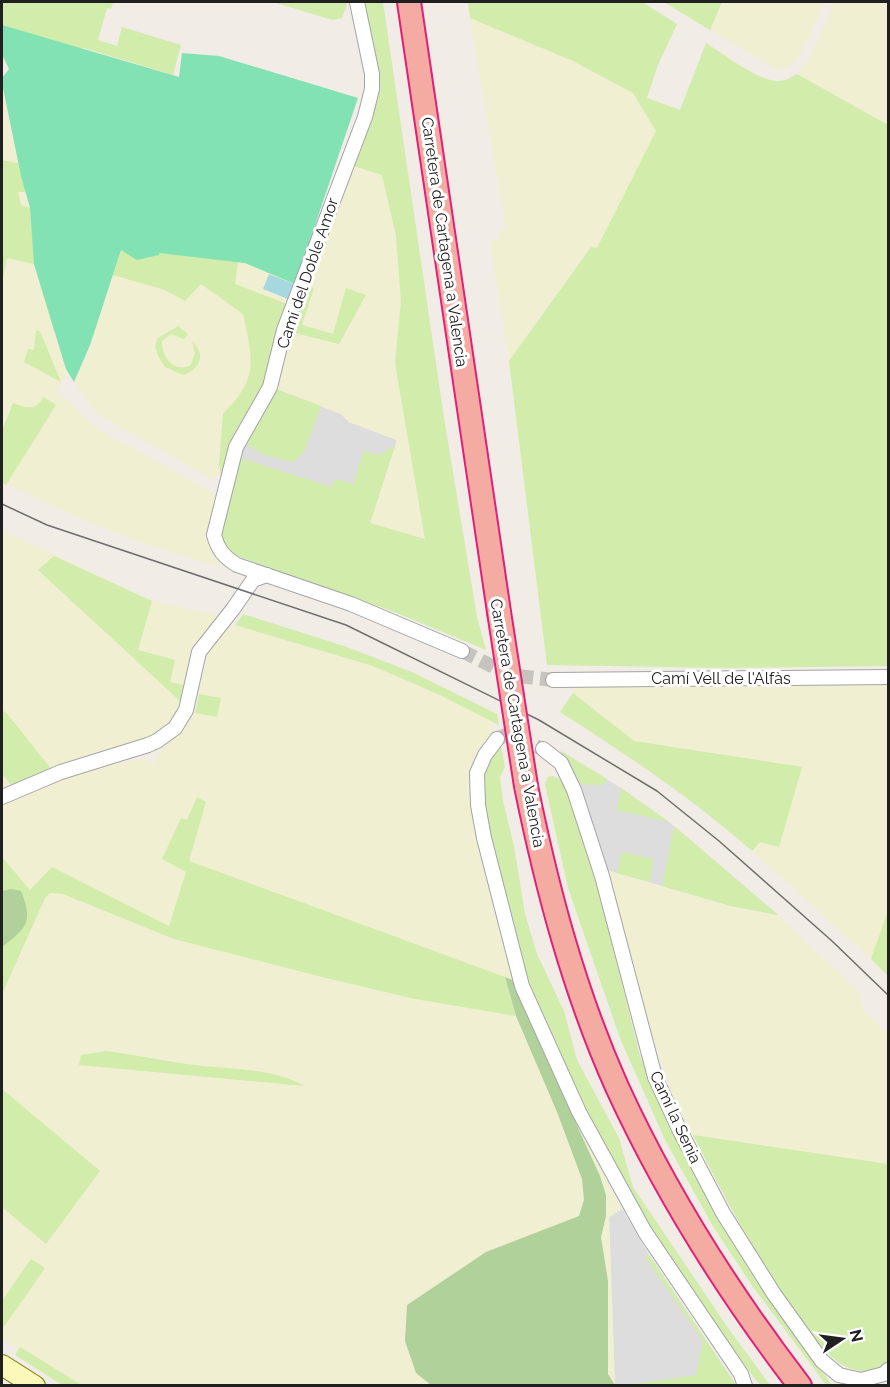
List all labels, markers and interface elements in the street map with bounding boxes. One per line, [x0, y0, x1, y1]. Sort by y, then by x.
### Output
street label: Carretera de Cartagena a Valencia [418, 116, 471, 368]
street label: Camí del Doble Amor [273, 195, 342, 351]
street label: Carretera de Cartagena a Valencia [486, 597, 549, 849]
street label: Camí Vell de l'Alfàs [651, 669, 791, 688]
street label: Camí la Senia [646, 1068, 705, 1166]
north arrow [812, 1309, 872, 1369]
text: N [845, 1328, 867, 1344]

